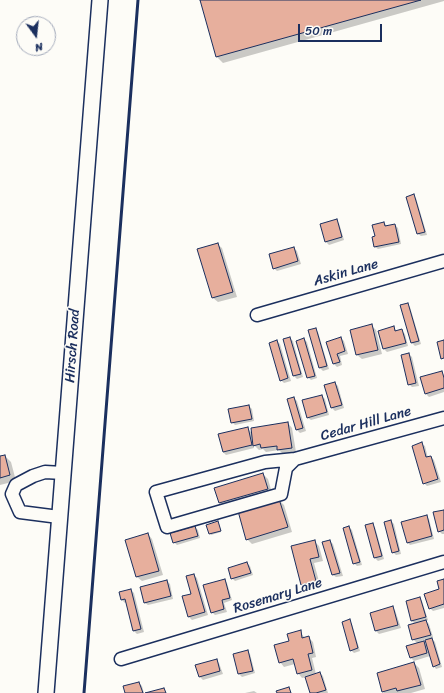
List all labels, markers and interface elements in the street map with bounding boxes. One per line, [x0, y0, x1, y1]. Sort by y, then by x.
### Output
north arrow [16, 16, 56, 56]
scale bar [300, 16, 384, 42]
text: 50 m [305, 20, 332, 42]
text: N [33, 37, 45, 57]
street label: Askin Lane [312, 256, 380, 290]
street label: Hirsch Road [62, 309, 84, 383]
street label: Cedar Hill Lane [319, 403, 413, 445]
street label: Rosemary Lane [232, 575, 324, 617]

